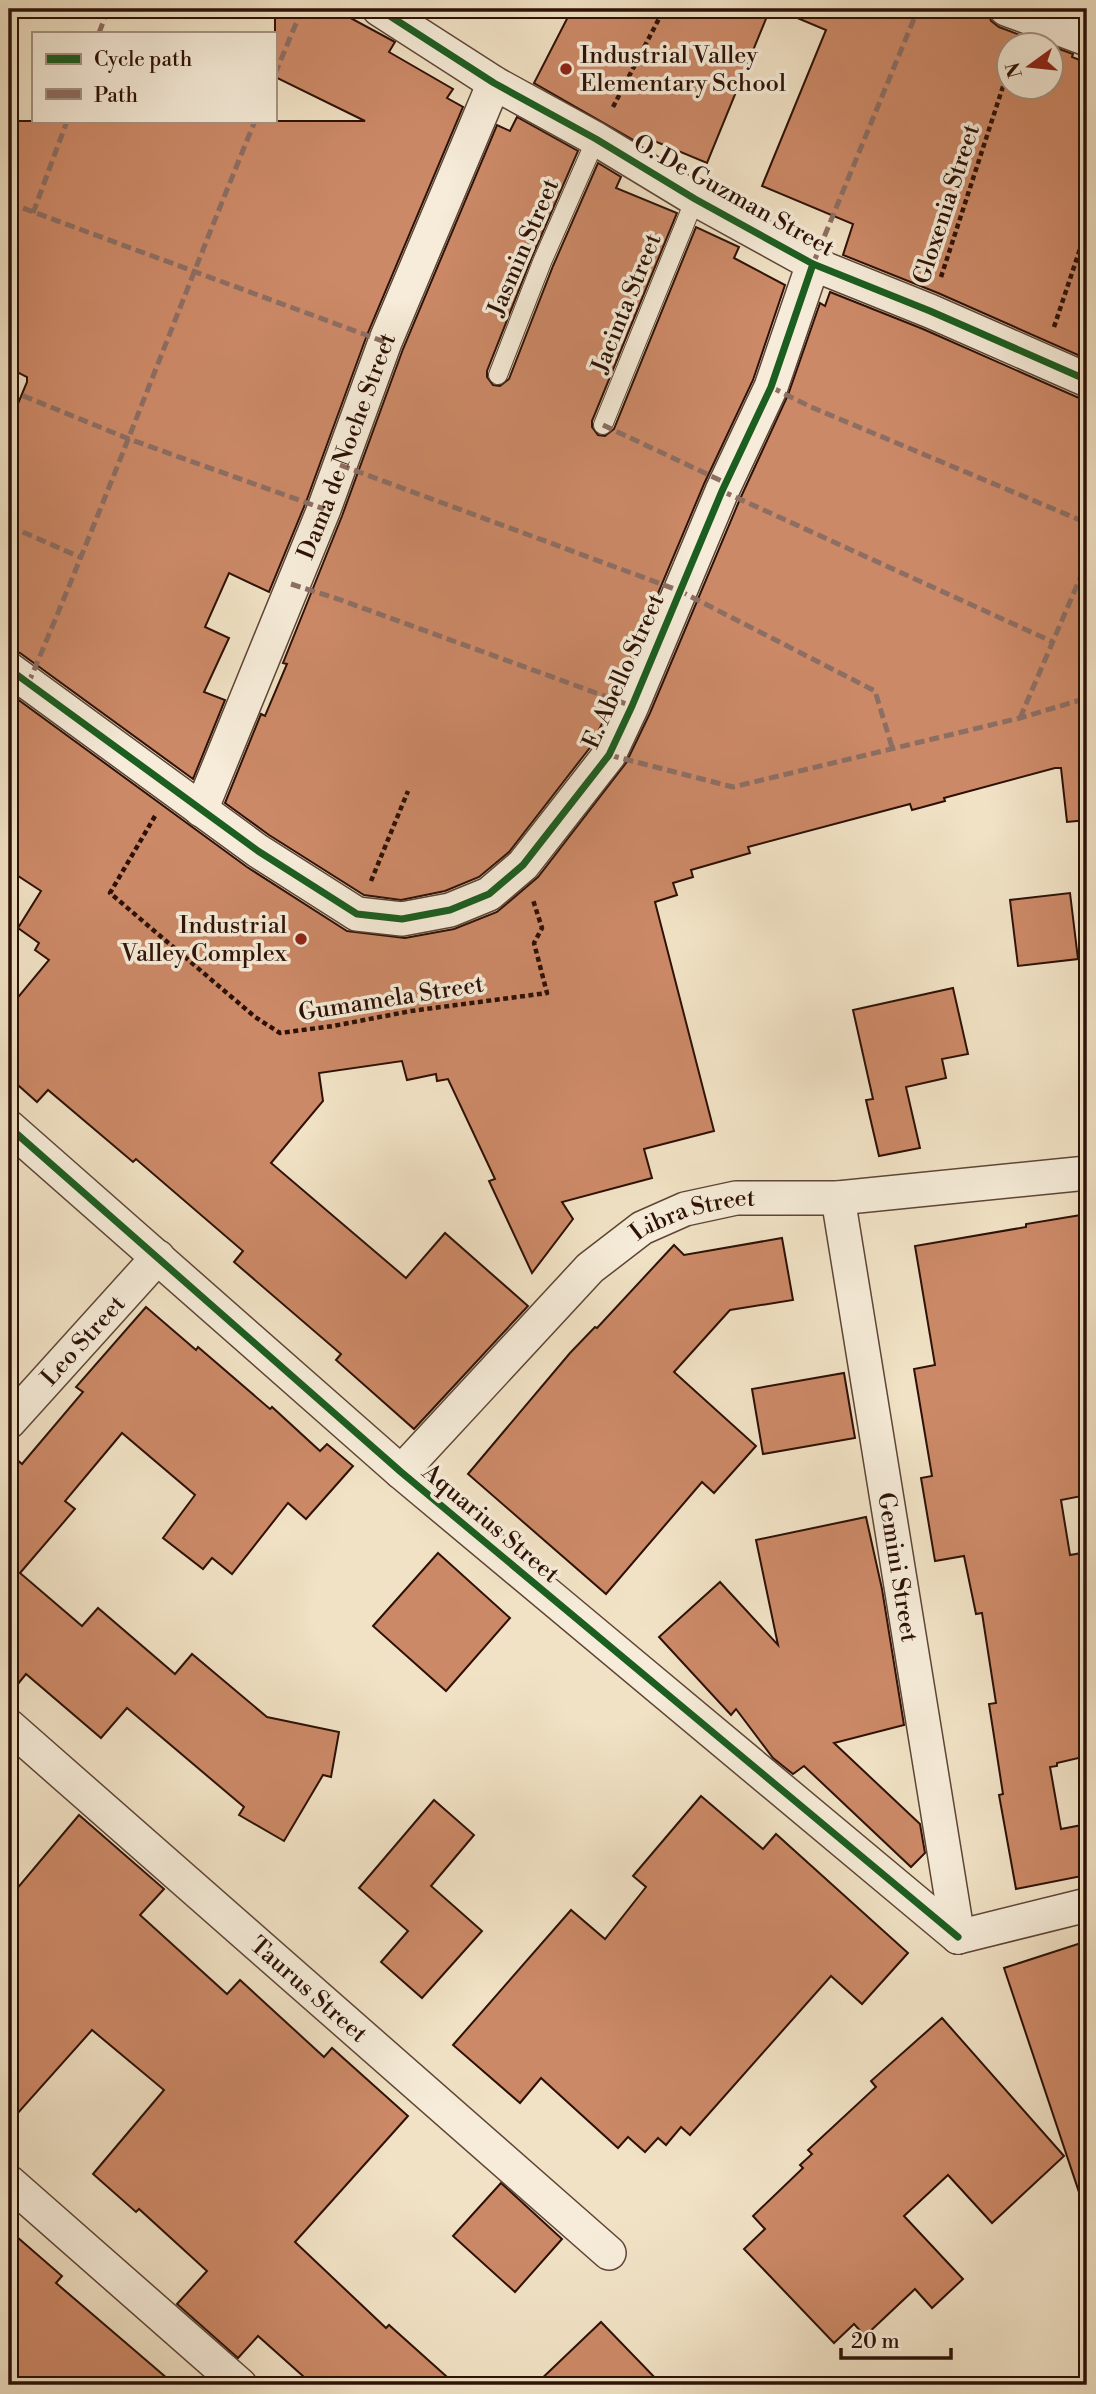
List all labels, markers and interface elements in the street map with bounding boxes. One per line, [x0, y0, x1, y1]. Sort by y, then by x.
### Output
legend [32, 32, 276, 122]
north arrow [995, 32, 1064, 102]
place label: Industrial Valley Elementary School [580, 41, 786, 99]
text: Cycle path [94, 47, 193, 73]
text: N [1001, 60, 1028, 81]
marker: Industrial Valley Elementary School [558, 61, 574, 77]
text: Path [94, 83, 139, 109]
street label: Gloxenia Street [907, 120, 987, 288]
street label: O. De Guzman Street [628, 128, 840, 264]
street label: Jasmin Street [481, 174, 566, 321]
street label: Jacinta Street [585, 229, 669, 378]
street label: Dama de Noche Street [291, 328, 403, 564]
street label: E. Abello Street [576, 589, 672, 754]
place label: Industrial Valley Complex [120, 911, 288, 969]
marker: Industrial Valley Complex [293, 931, 309, 947]
street label: Gumamela Street [296, 969, 486, 1028]
street label: Libra Street [624, 1184, 756, 1248]
street label: Leo Street [35, 1289, 132, 1393]
street label: Aquarius Street [415, 1457, 565, 1590]
street label: Gemini Street [870, 1490, 924, 1645]
street label: Taurus Street [243, 1930, 374, 2050]
scale bar [841, 2317, 951, 2361]
text: 20 m [851, 2329, 900, 2355]

